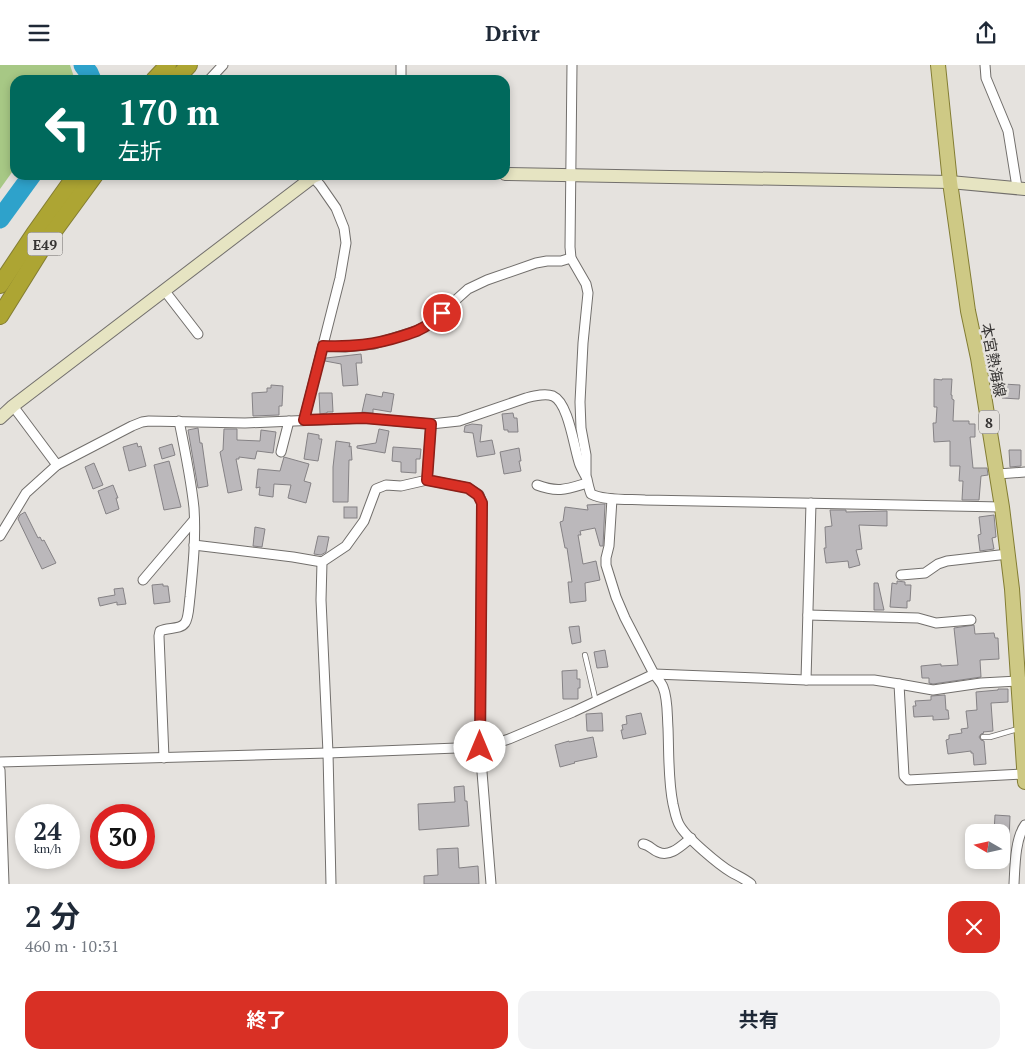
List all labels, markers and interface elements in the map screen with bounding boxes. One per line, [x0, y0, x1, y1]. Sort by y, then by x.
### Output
text: Drivr [485, 18, 540, 47]
icon: menu [25, 19, 53, 47]
icon: share [972, 19, 1000, 47]
text: 170 m [118, 89, 219, 135]
icon: left [35, 95, 100, 160]
text: 左折 [118, 136, 162, 165]
road number: E49 [28, 233, 62, 255]
pin [421, 292, 463, 334]
icon: arrive [428, 299, 456, 327]
street label: 本宮熱海線 [977, 321, 1011, 399]
road number: 8 [979, 411, 999, 433]
position arrow [453, 720, 505, 772]
speed limit sign: 30 [90, 804, 155, 869]
text: 24 [33, 814, 62, 847]
north arrow [965, 824, 1010, 869]
map controls [965, 824, 1010, 869]
text: km/h [34, 841, 61, 856]
text: 2 分 [25, 896, 80, 936]
button: close [948, 901, 1000, 953]
text: 460 m · 10:31 [25, 935, 119, 957]
button: 終了 [25, 991, 508, 1049]
button: 共有 [518, 991, 1000, 1049]

